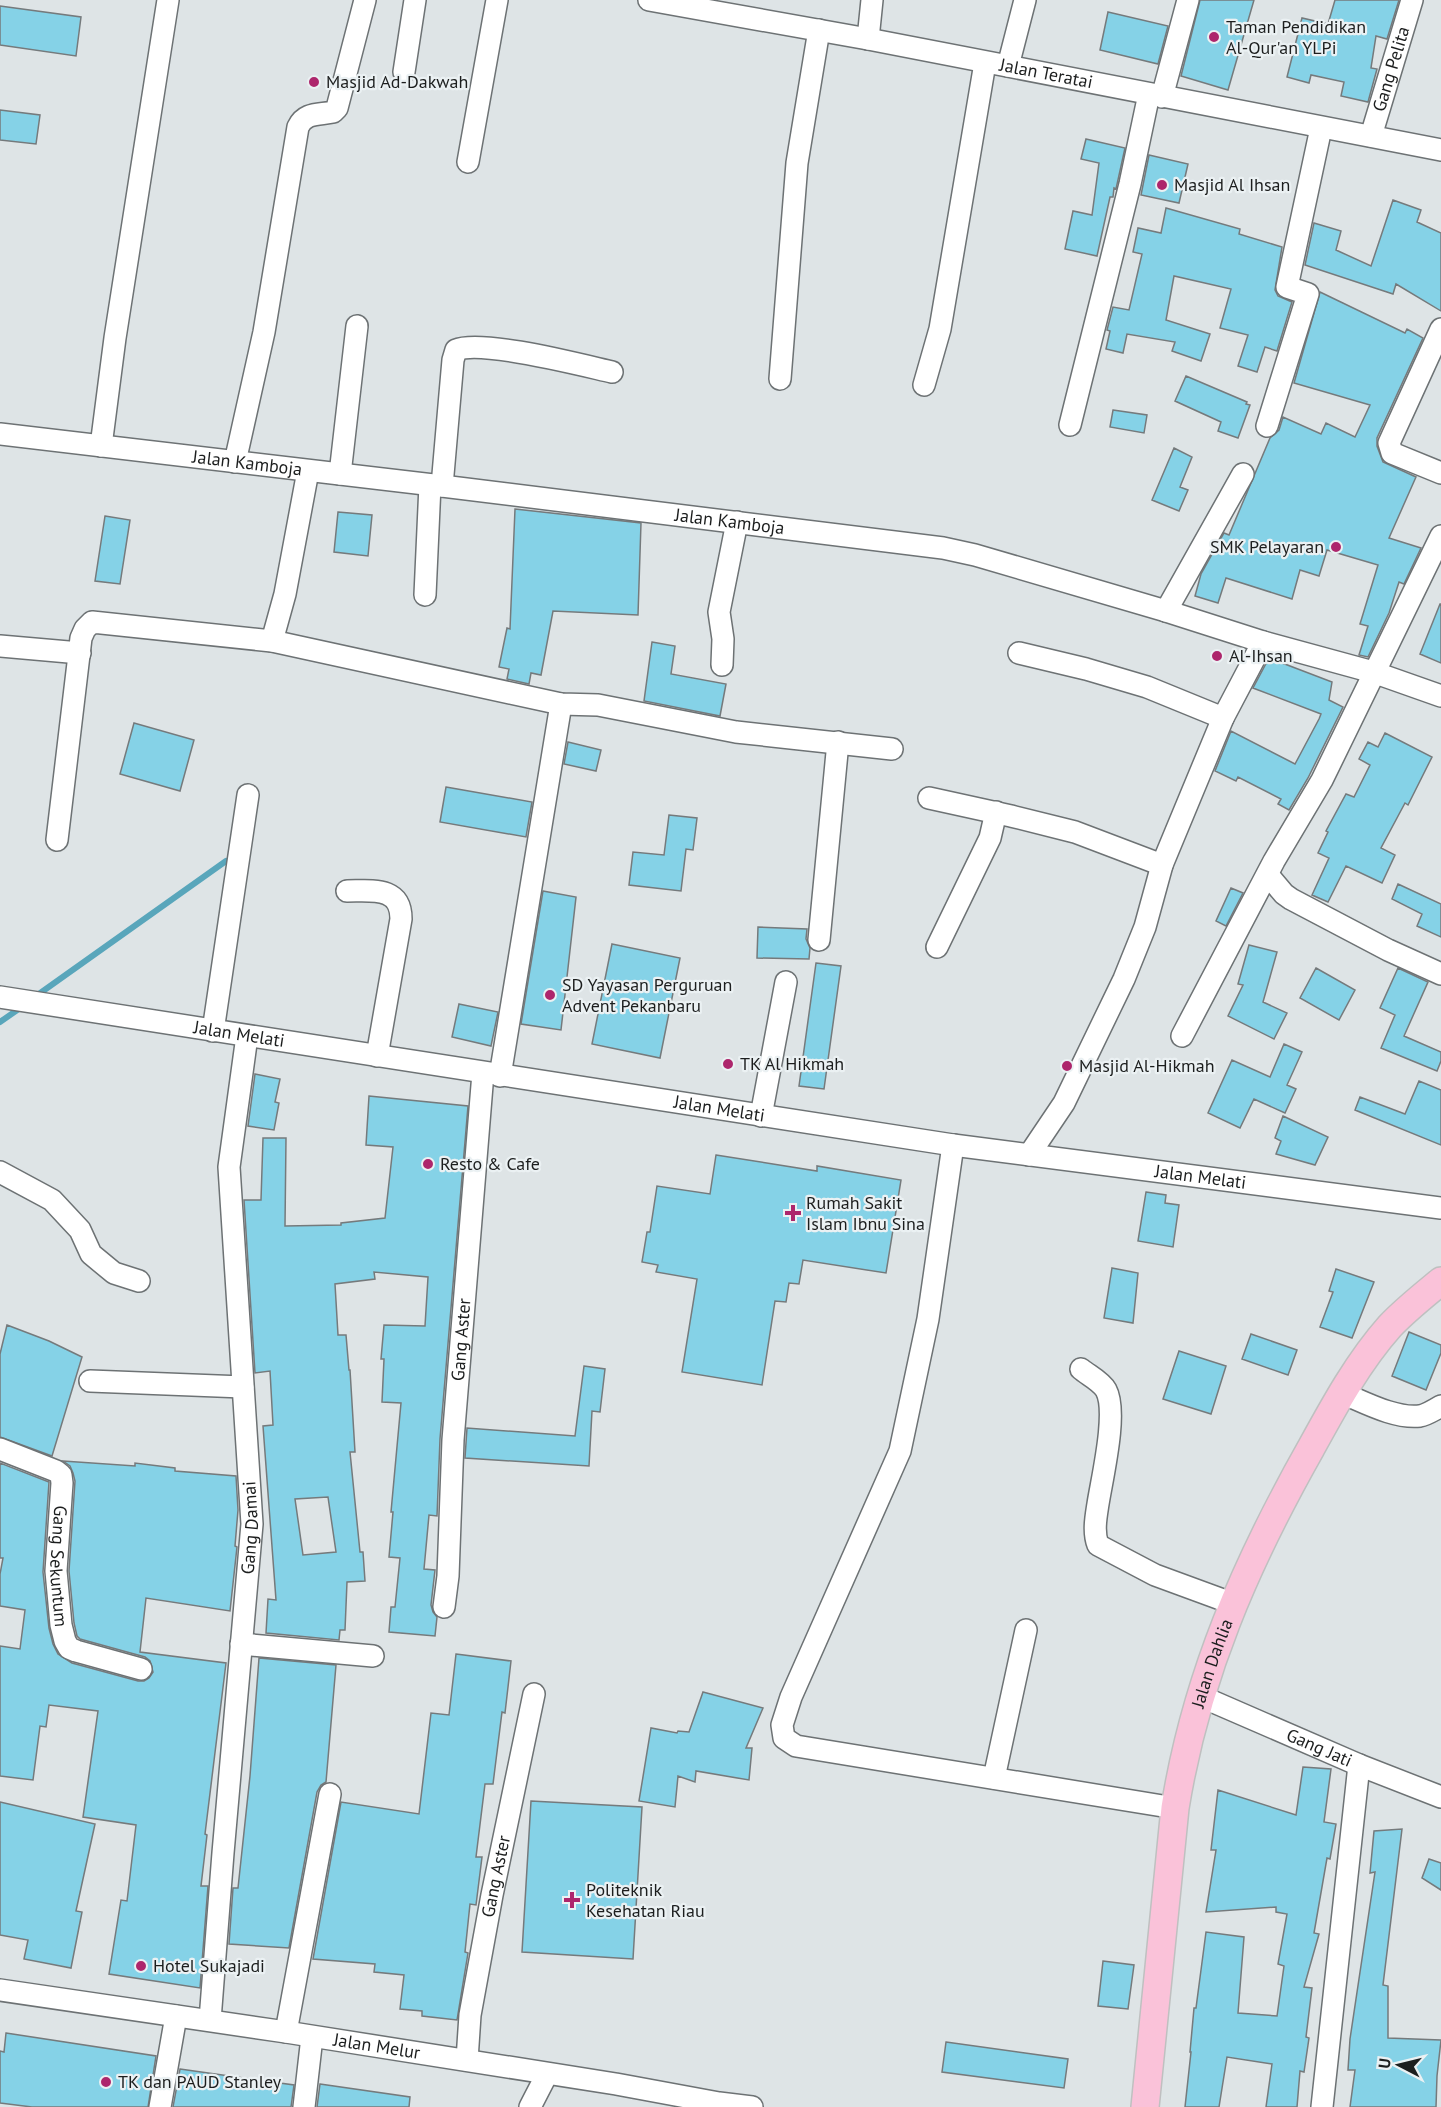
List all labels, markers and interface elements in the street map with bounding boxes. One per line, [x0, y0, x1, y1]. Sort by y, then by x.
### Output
place label: Taman Pendidikan Al-Qur'an YLPi [1226, 15, 1366, 59]
street label: Gang Pelita [1367, 23, 1414, 114]
marker: Taman Pendidikan Al-Qur'an YLPi [1207, 30, 1221, 44]
street label: Jalan Teratai [997, 53, 1095, 93]
place label: Masjid Ad-Dakwah [326, 70, 468, 93]
marker: Masjid Ad-Dakwah [307, 75, 321, 89]
place label: Masjid Al Ihsan [1174, 173, 1290, 196]
marker: Masjid Al Ihsan [1155, 178, 1169, 192]
street label: Jalan Kamboja [190, 445, 303, 480]
street label: Jalan Kamboja [673, 503, 786, 539]
place label: SMK Pelayaran [1210, 535, 1324, 558]
marker: SMK Pelayaran [1329, 540, 1343, 554]
place label: Al-Ihsan [1229, 644, 1293, 667]
marker: Al-Ihsan [1210, 649, 1224, 663]
place label: SD Yayasan Perguruan Advent Pekanbaru [562, 973, 732, 1017]
marker: SD Yayasan Perguruan Advent Pekanbaru [543, 988, 557, 1002]
street label: Jalan Melati [191, 1015, 286, 1052]
place label: TK Al Hikmah [740, 1052, 844, 1075]
place label: Masjid Al-Hikmah [1079, 1054, 1215, 1077]
marker: TK Al Hikmah [721, 1057, 735, 1071]
marker: Masjid Al-Hikmah [1060, 1059, 1074, 1073]
street label: Jalan Melati [671, 1090, 766, 1127]
place label: Resto & Cafe [440, 1152, 540, 1175]
marker: Resto & Cafe [421, 1157, 435, 1171]
street label: Jalan Melati [1153, 1159, 1247, 1194]
place label: Rumah Sakit Islam Ibnu Sina [806, 1191, 925, 1235]
marker: Rumah Sakit Islam Ibnu Sina [784, 1204, 802, 1222]
street label: Gang Aster [446, 1297, 476, 1382]
street label: Gang Damai [236, 1480, 263, 1575]
street label: Gang Sekuntum [45, 1505, 73, 1628]
street label: Jalan Dahlia [1186, 1615, 1238, 1711]
street label: Gang Jati [1283, 1723, 1356, 1772]
street label: Gang Aster [476, 1833, 515, 1919]
place label: Politeknik Kesehatan Riau [586, 1878, 705, 1922]
marker: Politeknik Kesehatan Riau [563, 1891, 581, 1909]
place label: Hotel Sukajadi [153, 1954, 265, 1977]
marker: Hotel Sukajadi [134, 1959, 148, 1973]
street label: Jalan Melur [331, 2027, 422, 2064]
north arrow [1369, 2035, 1429, 2095]
text: U [1374, 2057, 1395, 2069]
place label: TK dan PAUD Stanley [118, 2070, 282, 2093]
marker: TK dan PAUD Stanley [99, 2075, 113, 2089]

